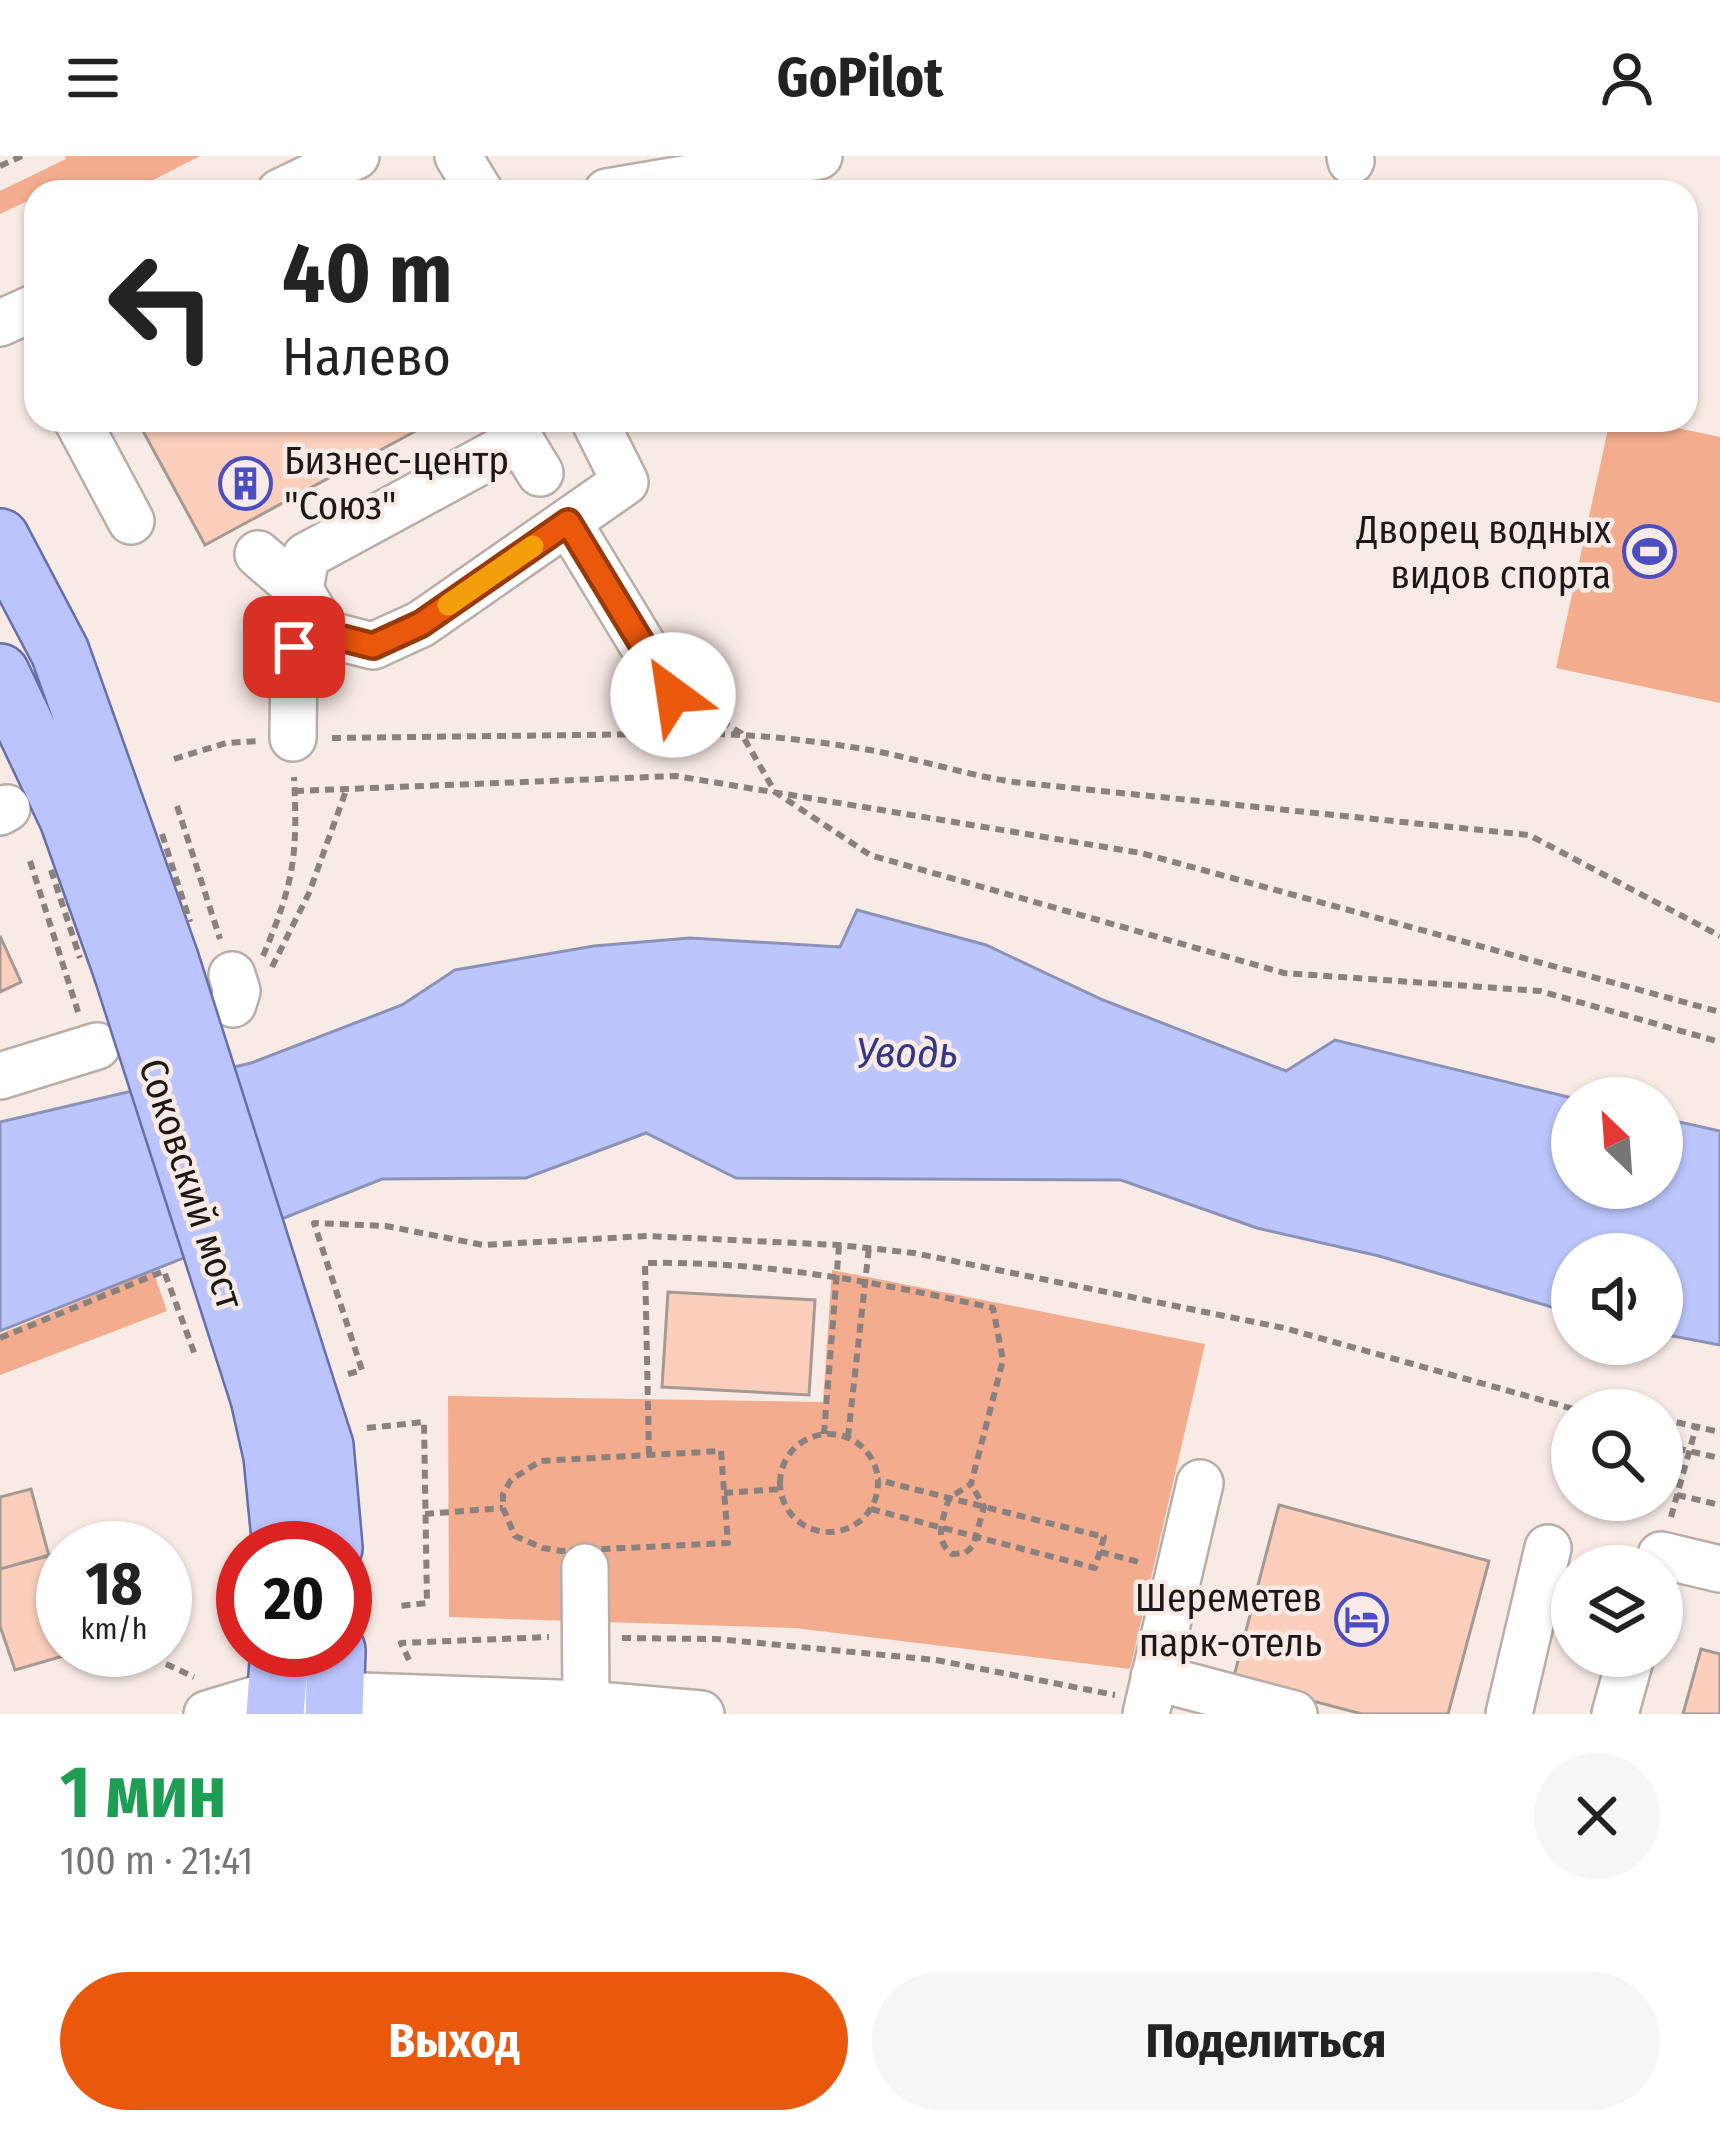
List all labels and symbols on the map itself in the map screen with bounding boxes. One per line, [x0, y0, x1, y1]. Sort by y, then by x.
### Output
place label: Бизнес-центр "Союз" [284, 438, 509, 529]
building icon: Бизнес-центр "Союз" [217, 455, 273, 511]
place label: Дворец водных видов спорта [1355, 507, 1611, 598]
sports icon: Дворец водных видов спорта [1622, 524, 1678, 580]
pin [243, 596, 345, 698]
position arrow [610, 632, 736, 758]
water label: Уводь [856, 1028, 958, 1078]
street label: Соковский мост [129, 1053, 253, 1315]
north arrow [1551, 1077, 1683, 1209]
speed limit sign: 20 [216, 1521, 372, 1677]
place label: Шереметев парк-отель [1135, 1575, 1322, 1666]
hotel icon: Шереметев парк-отель [1333, 1592, 1389, 1648]

